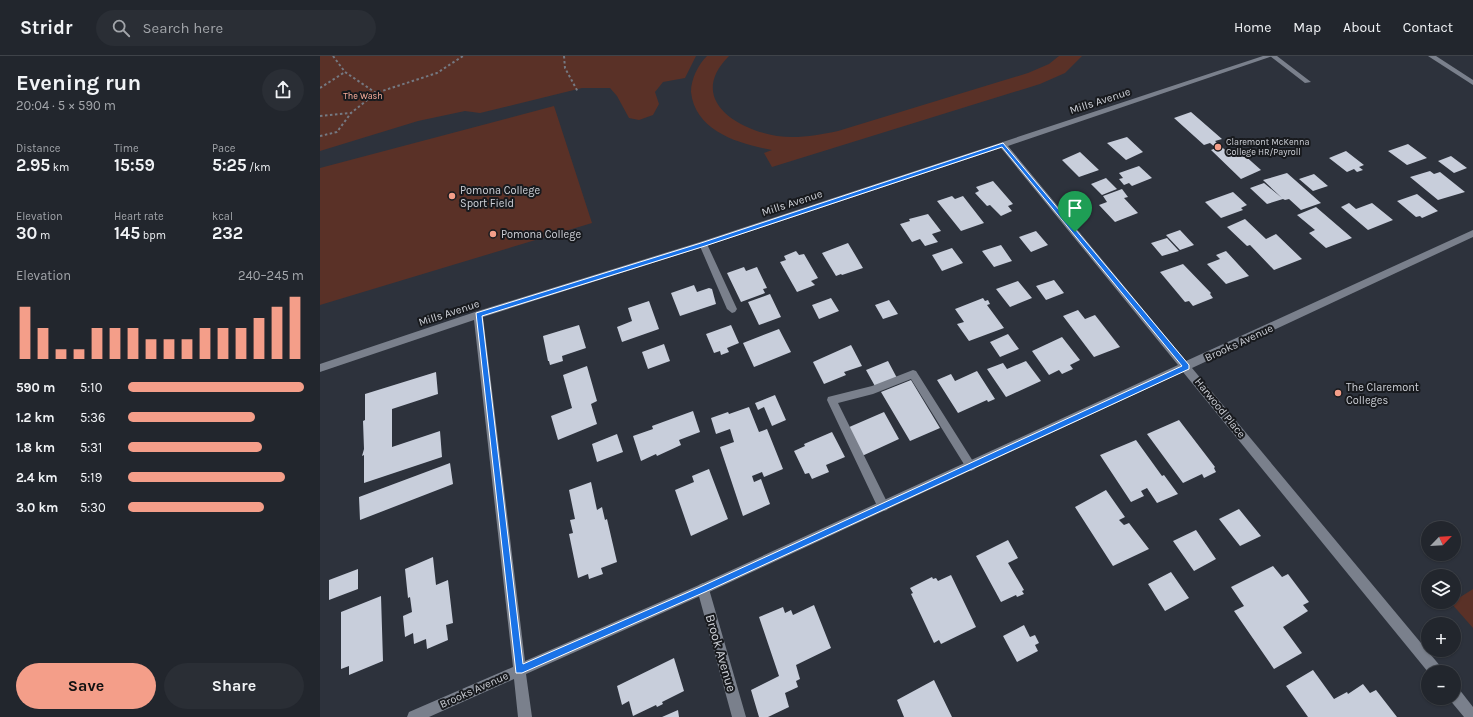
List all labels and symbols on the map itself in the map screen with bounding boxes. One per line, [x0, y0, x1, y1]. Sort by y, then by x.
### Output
street label: Mills Avenue [1068, 85, 1132, 117]
park label: The Wash [343, 91, 383, 101]
place label: Claremont McKenna College HR/Payroll [1226, 137, 1309, 157]
marker: Claremont McKenna College HR/Payroll [1213, 142, 1223, 152]
place label: Pomona College Sport Field [460, 184, 540, 210]
street label: Mills Avenue [760, 187, 824, 219]
marker: Pomona College Sport Field [447, 191, 457, 201]
pin [1058, 191, 1092, 232]
place label: Pomona College [501, 228, 581, 241]
marker: Pomona College [488, 229, 498, 239]
street label: Mills Avenue [417, 297, 481, 329]
street label: Brooks Avenue [1203, 321, 1275, 364]
street label: Harwood Place [1192, 376, 1248, 441]
place label: The Claremont Colleges [1346, 381, 1419, 407]
marker: The Claremont Colleges [1333, 388, 1343, 398]
north arrow [1421, 521, 1461, 561]
street label: Brook Avenue [703, 612, 739, 694]
street label: Brooks Avenue [438, 669, 511, 711]

